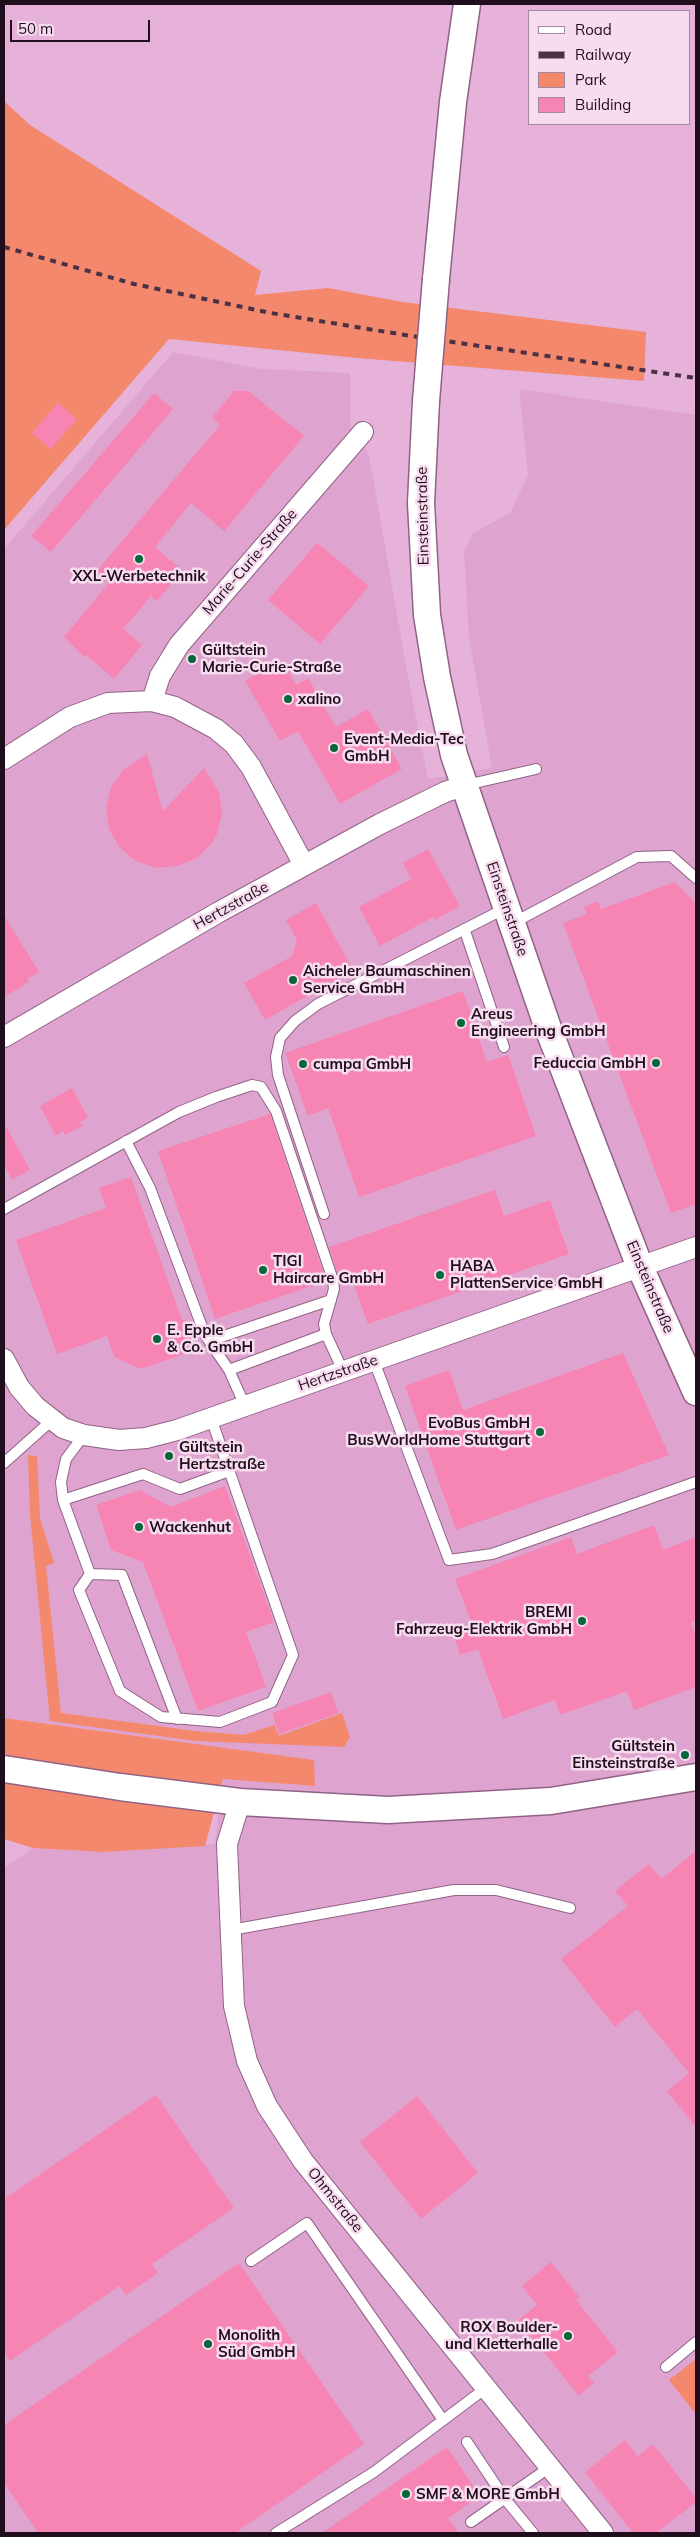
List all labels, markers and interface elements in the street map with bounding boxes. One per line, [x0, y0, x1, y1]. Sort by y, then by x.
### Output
scale bar [12, 10, 152, 42]
legend [528, 10, 690, 125]
text: 50 m [18, 19, 53, 38]
text: Road [575, 20, 612, 39]
text: Railway [575, 45, 631, 64]
text: Park [575, 70, 607, 89]
text: Building [575, 95, 631, 114]
street label: Einsteinstraße [413, 466, 433, 566]
street label: Marie-Curie-Straße [199, 505, 301, 619]
marker: XXL-Werbetechnik [133, 553, 145, 565]
place label: XXL-Werbetechnik [73, 567, 205, 585]
place label: Gültstein Marie-Curie-Straße [202, 641, 341, 676]
marker: Gültstein Marie-Curie-Straße [186, 653, 198, 665]
place label: xalino [298, 690, 341, 708]
marker: xalino [282, 693, 294, 705]
place label: Event-Media-Tec GmbH [344, 730, 464, 765]
marker: Event-Media-Tec GmbH [328, 742, 340, 754]
street label: Einsteinstraße [482, 859, 532, 959]
street label: Hertzstraße [190, 878, 272, 934]
place label: Aicheler Baumaschinen Service GmbH [303, 962, 471, 997]
marker: Aicheler Baumaschinen Service GmbH [287, 974, 299, 986]
place label: Areus Engineering GmbH [471, 1005, 605, 1040]
marker: Areus Engineering GmbH [455, 1017, 467, 1029]
place label: Feduccia GmbH [533, 1054, 646, 1072]
place label: cumpa GmbH [313, 1055, 411, 1073]
marker: Feduccia GmbH [650, 1057, 662, 1069]
marker: cumpa GmbH [297, 1058, 309, 1070]
street label: Einsteinstraße [622, 1238, 678, 1336]
place label: TIGI Haircare GmbH [273, 1252, 384, 1287]
place label: HABA PlattenService GmbH [450, 1257, 603, 1292]
marker: TIGI Haircare GmbH [257, 1264, 269, 1276]
marker: HABA PlattenService GmbH [434, 1269, 446, 1281]
place label: E. Epple & Co. GmbH [167, 1321, 253, 1356]
marker: E. Epple & Co. GmbH [151, 1333, 163, 1345]
street label: Hertzstraße [296, 1351, 380, 1395]
place label: EvoBus GmbH BusWorldHome Stuttgart [347, 1414, 530, 1449]
marker: EvoBus GmbH BusWorldHome Stuttgart [534, 1426, 546, 1438]
place label: Gültstein Hertzstraße [179, 1438, 265, 1473]
marker: Gültstein Hertzstraße [163, 1450, 175, 1462]
place label: Wackenhut [149, 1518, 231, 1536]
marker: Wackenhut [133, 1521, 145, 1533]
place label: BREMI Fahrzeug-Elektrik GmbH [396, 1603, 572, 1638]
marker: BREMI Fahrzeug-Elektrik GmbH [576, 1615, 588, 1627]
place label: Gültstein Einsteinstraße [572, 1737, 675, 1772]
marker: Gültstein Einsteinstraße [679, 1749, 691, 1761]
street label: Ohmstraße [303, 2164, 367, 2236]
place label: ROX Boulder- und Kletterhalle [445, 2318, 558, 2353]
place label: Monolith Süd GmbH [218, 2326, 296, 2361]
marker: ROX Boulder- und Kletterhalle [562, 2330, 574, 2342]
marker: Monolith Süd GmbH [202, 2338, 214, 2350]
place label: SMF & MORE GmbH [416, 2485, 560, 2503]
marker: SMF & MORE GmbH [400, 2488, 412, 2500]

